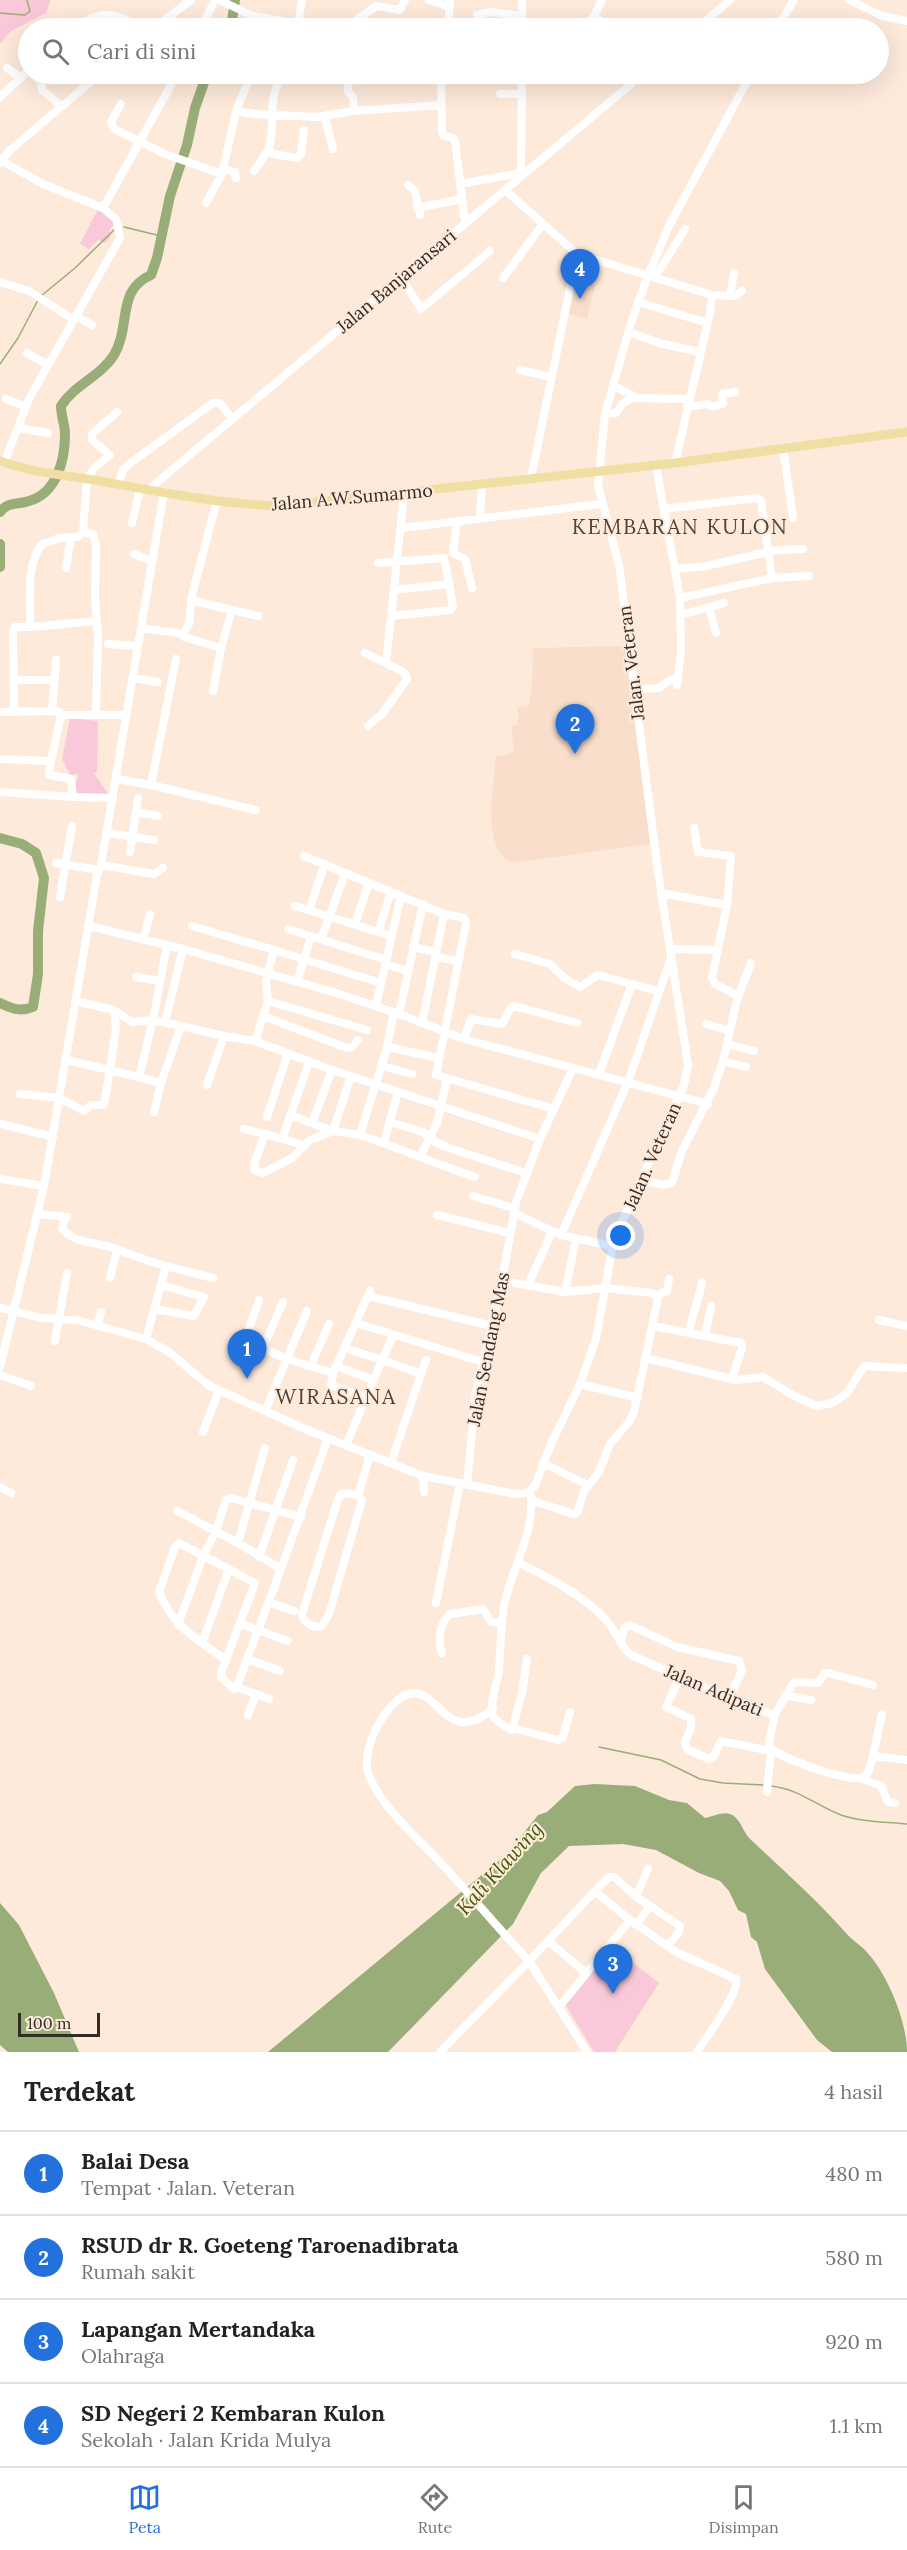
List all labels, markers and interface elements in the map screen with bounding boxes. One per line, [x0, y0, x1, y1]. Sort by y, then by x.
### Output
search box [18, 18, 889, 84]
icon: search [39, 35, 72, 68]
text: Cari di sini [87, 37, 196, 65]
street label: Jalan Banjaransari [331, 224, 461, 338]
pin: 4 [560, 250, 600, 299]
street label: Jalan A.W.Sumarmo [269, 478, 434, 516]
district label: KEMBARAN KULON [572, 513, 788, 540]
street label: Jalan. Veteran [613, 604, 650, 723]
pin: 2 [556, 704, 594, 754]
street label: Jalan. Veteran [618, 1099, 686, 1214]
your location [606, 1221, 635, 1250]
street label: Jalan Sendang Mas [462, 1270, 514, 1429]
pin: 1 [228, 1330, 266, 1379]
district label: WIRASANA [275, 1383, 397, 1410]
street label: Jalan Adipati [660, 1659, 767, 1721]
water label: Kali Klawing [451, 1816, 547, 1920]
pin: 3 [594, 1944, 632, 1994]
scale bar [18, 2010, 100, 2038]
text: 100 m [27, 2013, 71, 2033]
text: Terdekat [24, 2075, 135, 2108]
text: 4 hasil [824, 2079, 883, 2104]
text: Balai Desa [81, 2147, 189, 2175]
text: 1 [39, 2161, 48, 2186]
text: 480 m [825, 2161, 883, 2186]
text: Tempat · Jalan. Veteran [81, 2175, 295, 2200]
text: RSUD dr R. Goeteng Taroenadibrata [81, 2231, 459, 2259]
text: 2 [38, 2245, 49, 2270]
text: 580 m [825, 2245, 883, 2270]
text: Rumah sakit [81, 2259, 195, 2284]
text: Lapangan Mertandaka [81, 2315, 315, 2343]
text: 3 [38, 2329, 49, 2354]
text: 920 m [825, 2329, 883, 2354]
text: Olahraga [81, 2343, 165, 2368]
text: SD Negeri 2 Kembaran Kulon [81, 2399, 385, 2427]
text: 4 [38, 2413, 49, 2438]
text: 1.1 km [830, 2413, 883, 2438]
text: Sekolah · Jalan Krida Mulya [81, 2427, 331, 2452]
tab: Peta [128, 2481, 161, 2537]
tab: Rute [418, 2481, 452, 2537]
tab: Disimpan [709, 2481, 779, 2537]

